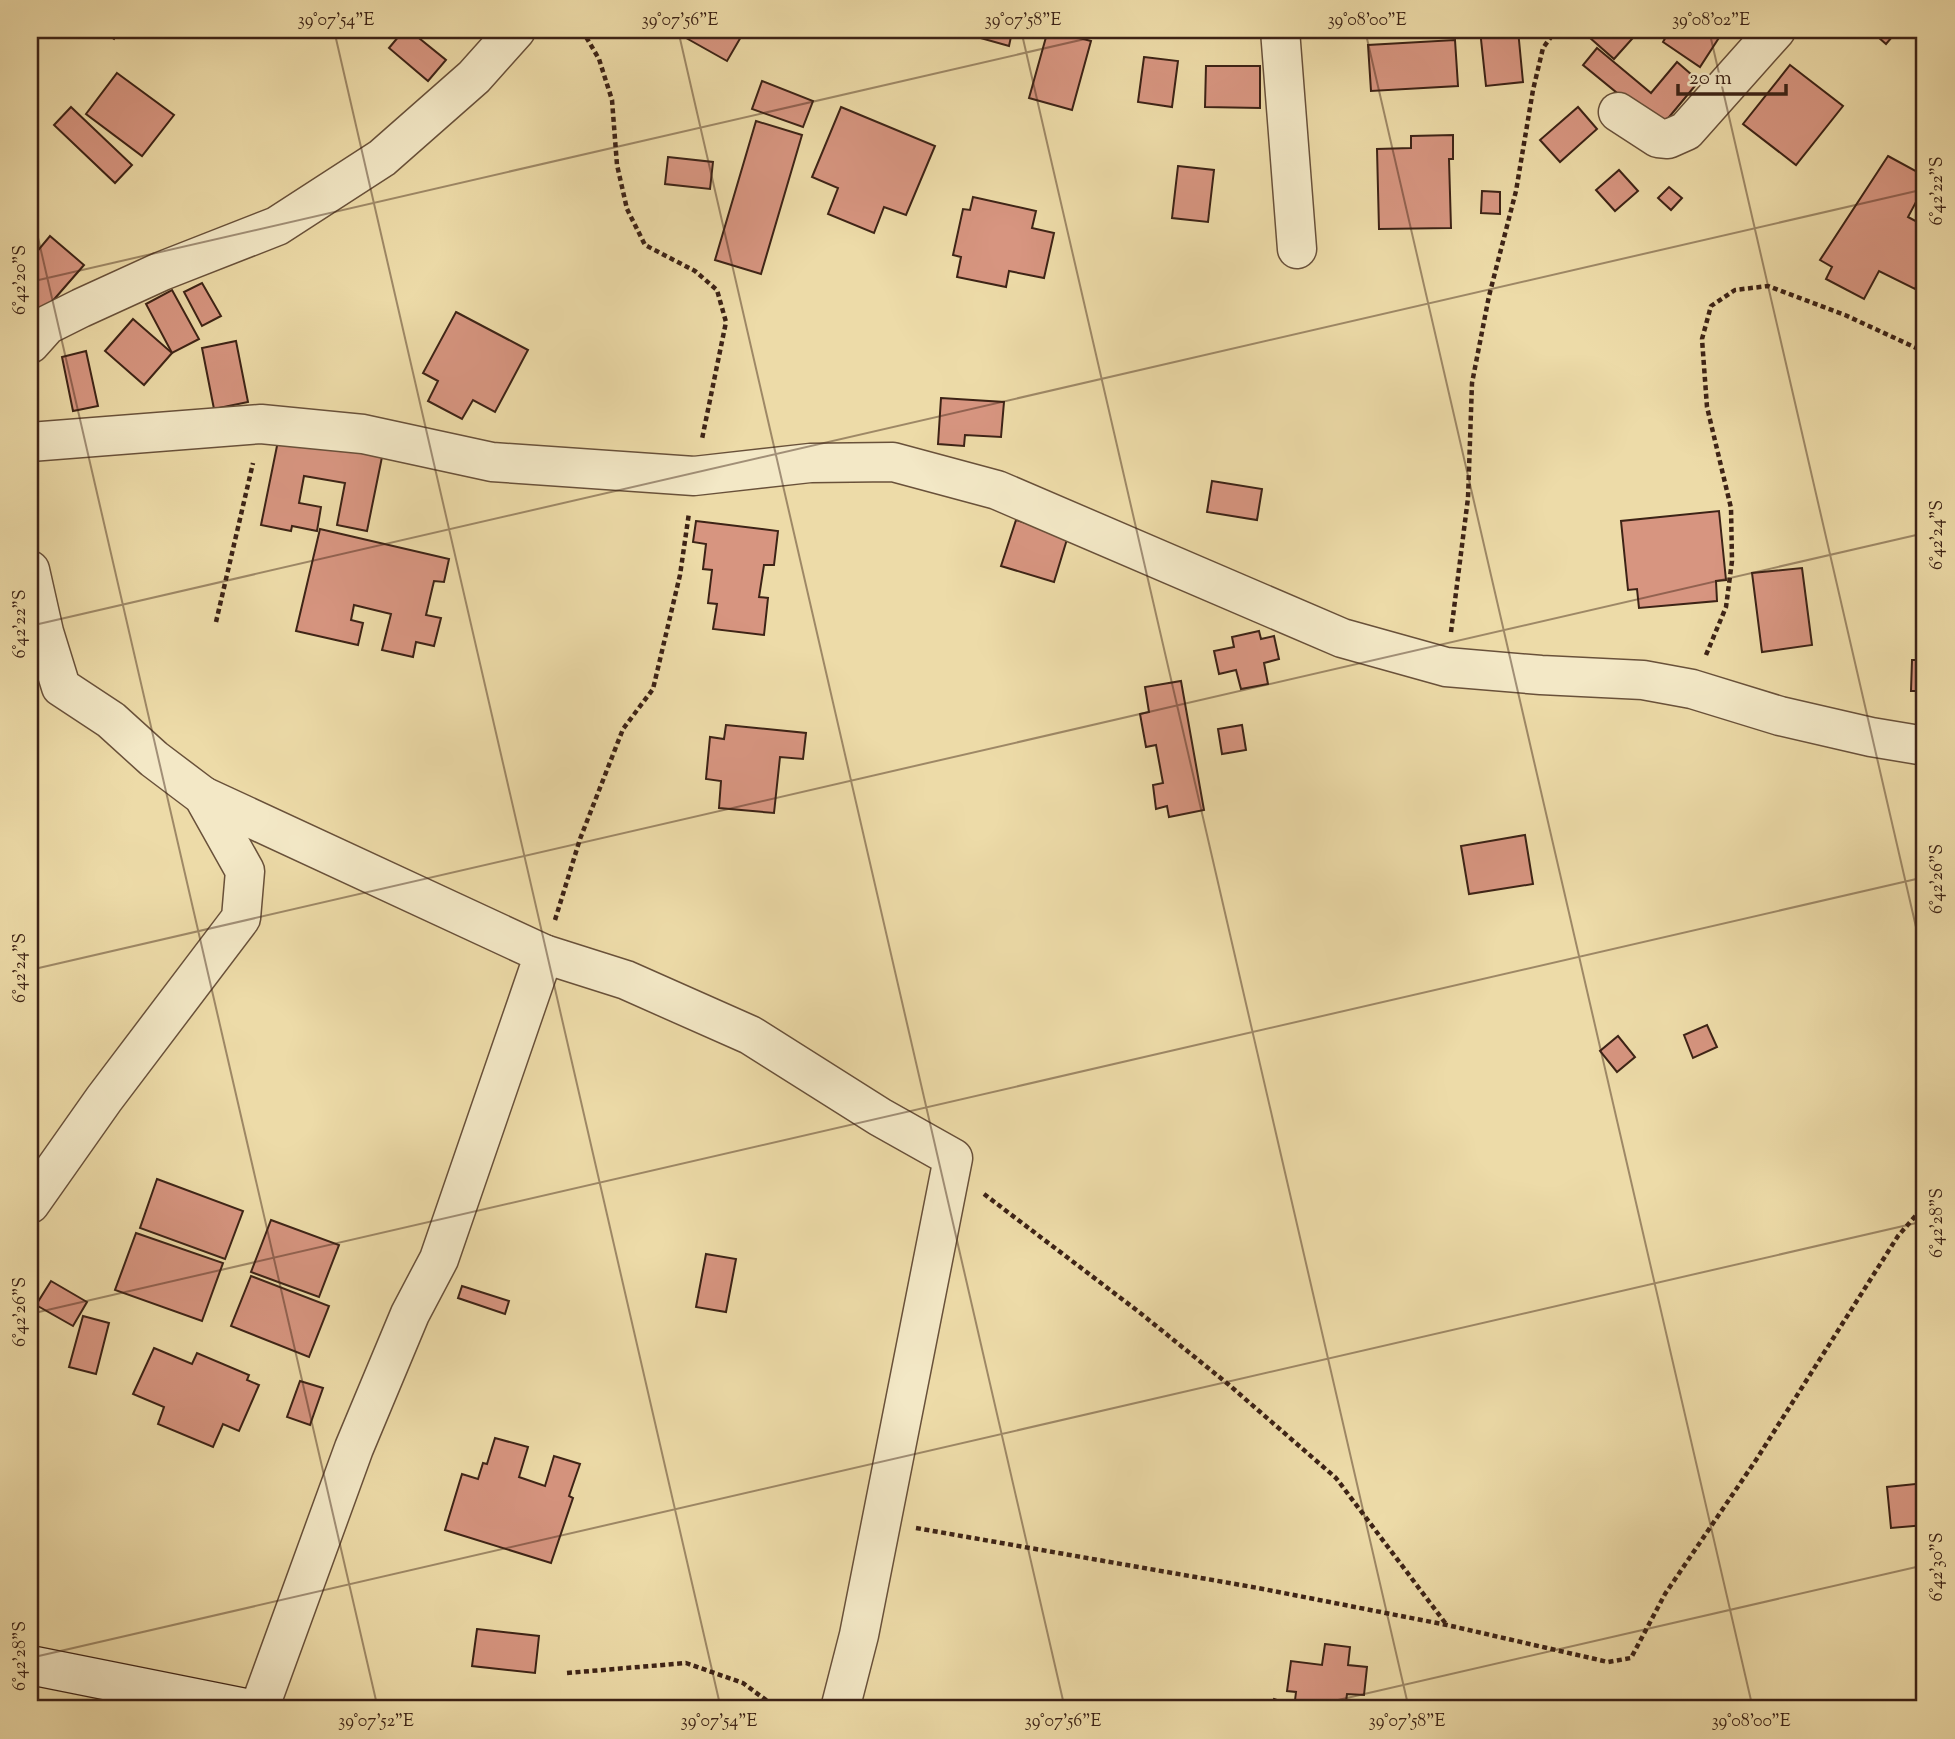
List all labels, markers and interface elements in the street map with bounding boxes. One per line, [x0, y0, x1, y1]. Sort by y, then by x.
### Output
text: 39°07'54"E [298, 8, 375, 34]
text: 39°07'56"E [642, 8, 719, 34]
text: 39°07'58"E [985, 8, 1062, 34]
text: 39°08'00"E [1327, 8, 1407, 34]
text: 39°08'02"E [1672, 8, 1750, 34]
scale bar [1678, 52, 1787, 96]
text: 20 m [1689, 64, 1732, 94]
text: 6°42'22"S [1925, 156, 1951, 226]
text: 6°42'20"S [8, 245, 34, 315]
text: 6°42'24"S [1925, 500, 1951, 570]
text: 6°42'22"S [8, 589, 34, 659]
text: 6°42'26"S [1925, 844, 1951, 914]
text: 6°42'24"S [8, 933, 34, 1003]
text: 6°42'28"S [1925, 1188, 1951, 1258]
text: 6°42'26"S [8, 1277, 34, 1347]
text: 6°42'30"S [1925, 1533, 1951, 1601]
text: 6°42'28"S [8, 1621, 34, 1691]
text: 39°07'52"E [338, 1709, 414, 1735]
text: 39°07'54"E [681, 1709, 758, 1735]
text: 39°07'56"E [1025, 1709, 1102, 1735]
text: 39°07'58"E [1369, 1709, 1446, 1735]
text: 39°08'00"E [1711, 1709, 1791, 1735]

